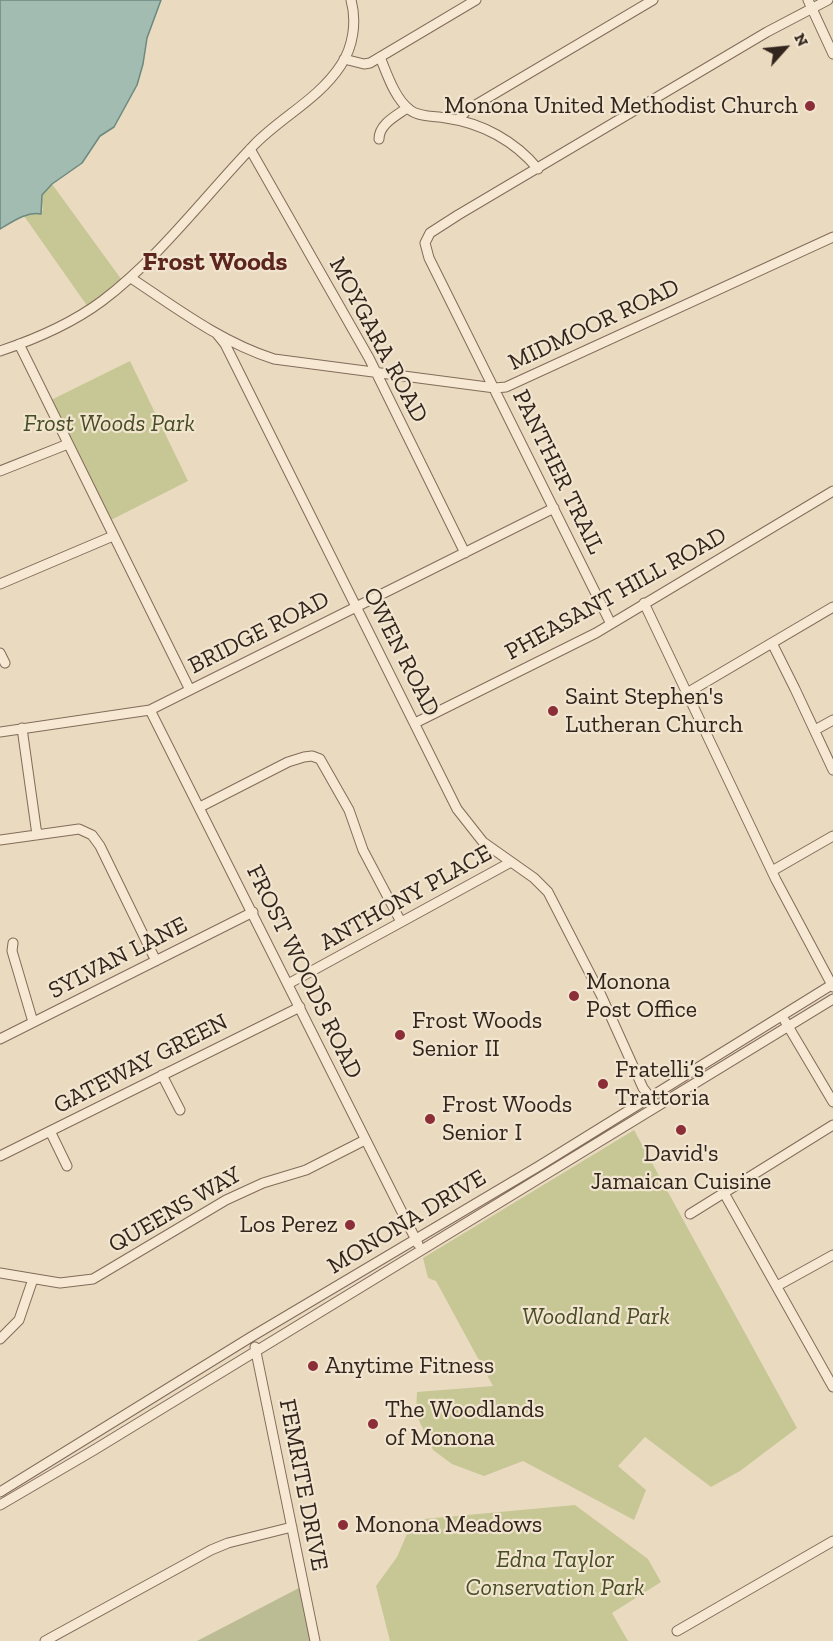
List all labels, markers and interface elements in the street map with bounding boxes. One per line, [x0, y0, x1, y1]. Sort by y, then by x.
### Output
north arrow [755, 18, 815, 78]
text: N [790, 30, 813, 49]
place label: Monona United Methodist Church [444, 92, 798, 120]
marker: Monona United Methodist Church [803, 99, 817, 113]
district label: Frost Woods [142, 247, 288, 279]
street label: MOYGARA ROAD [322, 252, 434, 428]
street label: MIDMOOR ROAD [504, 273, 684, 377]
street label: PANTHER TRAIL [506, 385, 610, 559]
park label: Frost Woods Park [23, 410, 195, 438]
street label: PHEASANT HILL ROAD [500, 521, 732, 667]
street label: OWEN ROAD [356, 583, 446, 721]
street label: BRIDGE ROAD [184, 585, 334, 681]
place label: Saint Stephen's Lutheran Church [565, 683, 743, 739]
marker: Saint Stephen's Lutheran Church [546, 704, 560, 718]
street label: ANTHONY PLACE [315, 839, 497, 957]
street label: FROST WOODS ROAD [240, 860, 368, 1084]
street label: SYLVAN LANE [44, 911, 192, 1005]
place label: Monona Post Office [586, 968, 697, 1024]
marker: Monona Post Office [567, 989, 581, 1003]
place label: Frost Woods Senior II [412, 1007, 542, 1063]
street label: GATEWAY GREEN [49, 1008, 233, 1120]
marker: Frost Woods Senior II [393, 1028, 407, 1042]
place label: Fratelli’s Trattoria [615, 1056, 710, 1112]
marker: Fratelli’s Trattoria [596, 1077, 610, 1091]
place label: Frost Woods Senior I [442, 1091, 572, 1147]
marker: Frost Woods Senior I [423, 1112, 437, 1126]
marker: David's Jamaican Cuisine [674, 1123, 688, 1137]
place label: David's Jamaican Cuisine [591, 1140, 771, 1196]
street label: QUEENS WAY [104, 1160, 246, 1260]
street label: MONONA DRIVE [323, 1163, 491, 1281]
place label: Los Perez [240, 1211, 338, 1239]
marker: Los Perez [343, 1218, 357, 1232]
park label: Woodland Park [522, 1303, 670, 1331]
place label: Anytime Fitness [325, 1352, 494, 1380]
marker: Anytime Fitness [306, 1359, 320, 1373]
place label: The Woodlands of Monona [385, 1396, 545, 1452]
street label: FEMRITE DRIVE [272, 1397, 334, 1573]
marker: The Woodlands of Monona [366, 1417, 380, 1431]
place label: Monona Meadows [355, 1511, 542, 1539]
marker: Monona Meadows [336, 1518, 350, 1532]
park label: Edna Taylor Conservation Park [465, 1546, 645, 1602]

